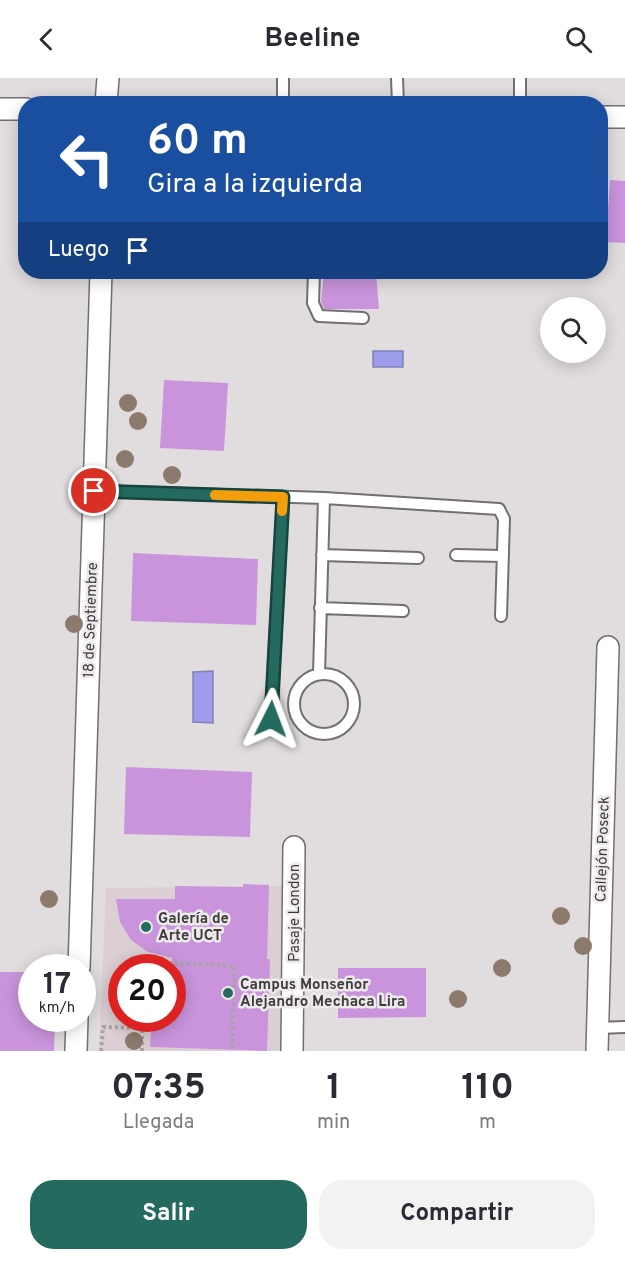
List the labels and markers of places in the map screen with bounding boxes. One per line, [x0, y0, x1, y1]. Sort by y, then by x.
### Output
pin [68, 465, 119, 516]
place label: Galería de Arte UCT [158, 910, 229, 946]
marker: Galería de Arte UCT [139, 920, 153, 934]
place label: Campus Monseñor Alejandro Mechaca Lira [240, 976, 405, 1012]
marker: Campus Monseñor Alejandro Mechaca Lira [221, 986, 235, 1000]

